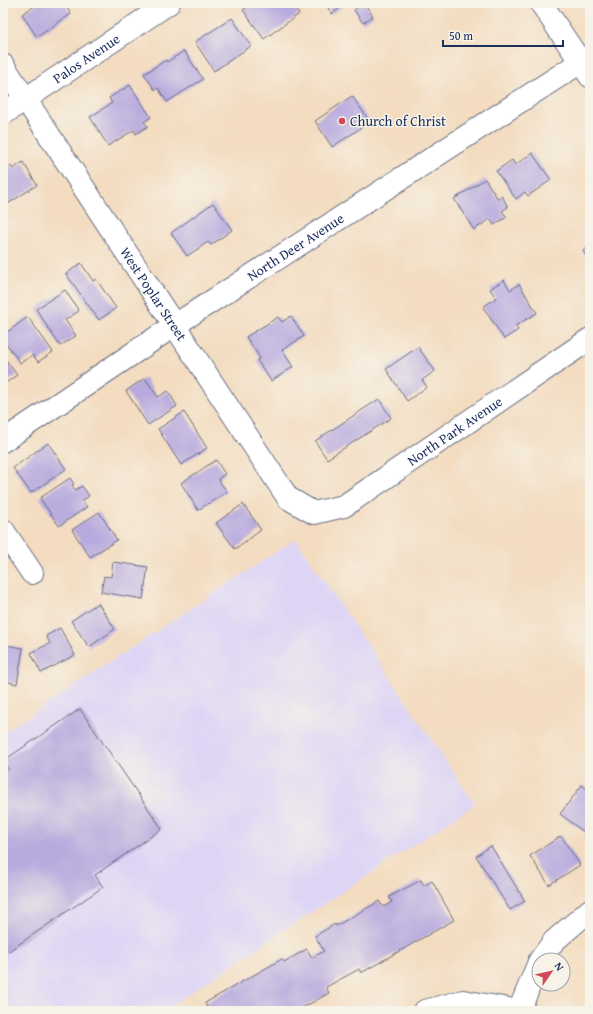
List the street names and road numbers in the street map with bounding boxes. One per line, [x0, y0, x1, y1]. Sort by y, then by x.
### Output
street label: Palos Avenue [49, 28, 124, 88]
street label: North Deer Avenue [243, 208, 348, 286]
street label: West Poplar Street [115, 243, 192, 345]
street label: North Park Avenue [403, 391, 507, 470]

